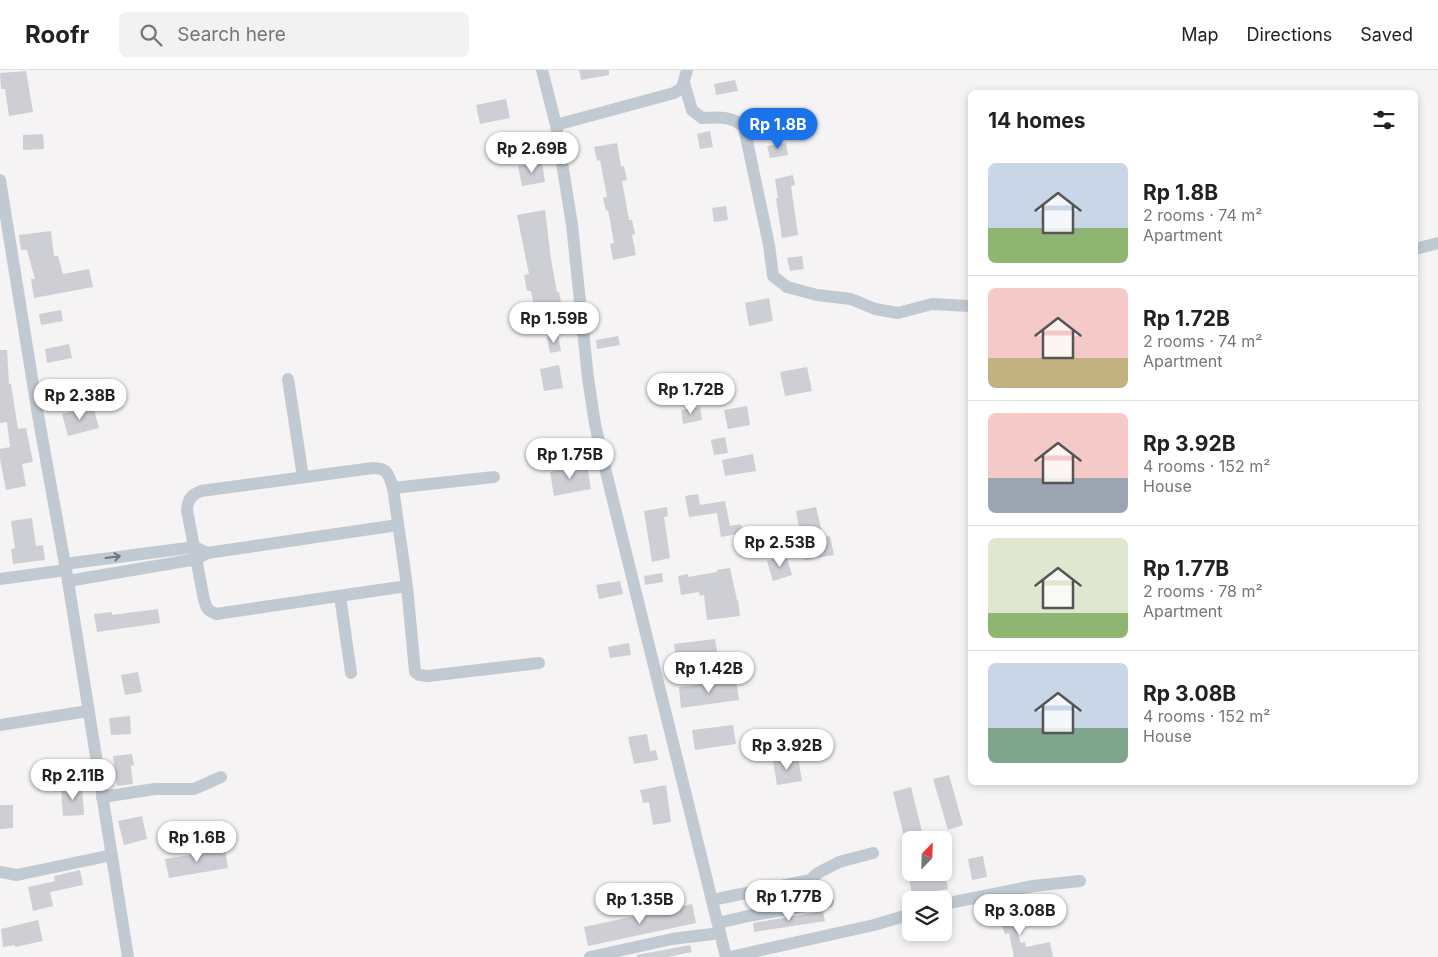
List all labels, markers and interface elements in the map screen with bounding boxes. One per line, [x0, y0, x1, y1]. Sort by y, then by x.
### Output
search box [119, 12, 469, 57]
text: Roofr [25, 20, 89, 49]
icon: search [137, 21, 165, 49]
text: Search here [177, 23, 286, 46]
text: Map [1181, 24, 1219, 45]
text: Directions [1247, 24, 1332, 45]
text: Saved [1360, 24, 1413, 45]
icon: filters [1370, 106, 1398, 134]
pin: Rp 1.8B [732, 108, 824, 150]
text: 14 homes [988, 108, 1086, 133]
text: Rp 1.8B [749, 114, 807, 134]
pin: Rp 2.69B [480, 132, 584, 174]
text: Rp 2.69B [497, 138, 567, 158]
text: Rp 1.8B [1143, 180, 1218, 205]
icon: home [1028, 183, 1088, 243]
text: 2 rooms · 74 m² [1143, 205, 1262, 225]
text: Apartment [1143, 225, 1223, 245]
pin: Rp 1.59B [502, 302, 606, 344]
text: Rp 1.72B [1143, 306, 1230, 331]
text: Rp 1.59B [520, 308, 588, 328]
icon: home [1028, 308, 1088, 368]
text: 2 rooms · 74 m² [1143, 331, 1262, 351]
text: Apartment [1143, 351, 1223, 371]
pin: Rp 1.72B [639, 372, 743, 415]
pin: Rp 2.38B [28, 378, 132, 421]
text: Rp 1.72B [658, 379, 724, 399]
text: Rp 2.38B [45, 385, 115, 405]
text: Rp 3.92B [1143, 431, 1236, 456]
icon: home [1028, 433, 1088, 493]
pin: Rp 1.75B [518, 438, 622, 480]
text: Rp 1.75B [537, 444, 603, 464]
text: 4 rooms · 152 m² [1143, 456, 1270, 476]
text: House [1143, 476, 1192, 496]
pin: Rp 2.53B [728, 526, 832, 568]
text: Rp 2.53B [745, 532, 815, 552]
one-way arrow [105, 552, 121, 562]
text: Rp 1.77B [1143, 556, 1229, 581]
icon: home [1028, 558, 1088, 618]
text: 2 rooms · 78 m² [1143, 581, 1263, 601]
text: Apartment [1143, 601, 1223, 621]
pin: Rp 1.42B [657, 652, 761, 694]
text: Rp 1.42B [675, 658, 743, 678]
text: Rp 3.08B [1143, 681, 1236, 706]
icon: home [1028, 683, 1088, 743]
text: 4 rooms · 152 m² [1143, 706, 1270, 726]
text: House [1143, 726, 1192, 746]
pin: Rp 3.92B [735, 728, 839, 771]
text: Rp 3.92B [752, 735, 822, 755]
pin: Rp 2.11B [21, 758, 125, 801]
text: Rp 2.11B [42, 765, 104, 785]
pin: Rp 1.6B [151, 820, 243, 863]
text: Rp 1.6B [168, 827, 226, 847]
north arrow [902, 831, 952, 881]
map controls [902, 831, 952, 941]
pin: Rp 1.77B [737, 880, 841, 922]
pin: Rp 1.35B [588, 882, 692, 925]
text: Rp 1.77B [756, 886, 822, 906]
text: Rp 1.35B [606, 889, 674, 909]
button: layers [902, 891, 952, 941]
pin: Rp 3.08B [968, 894, 1072, 936]
text: Rp 3.08B [984, 900, 1056, 920]

